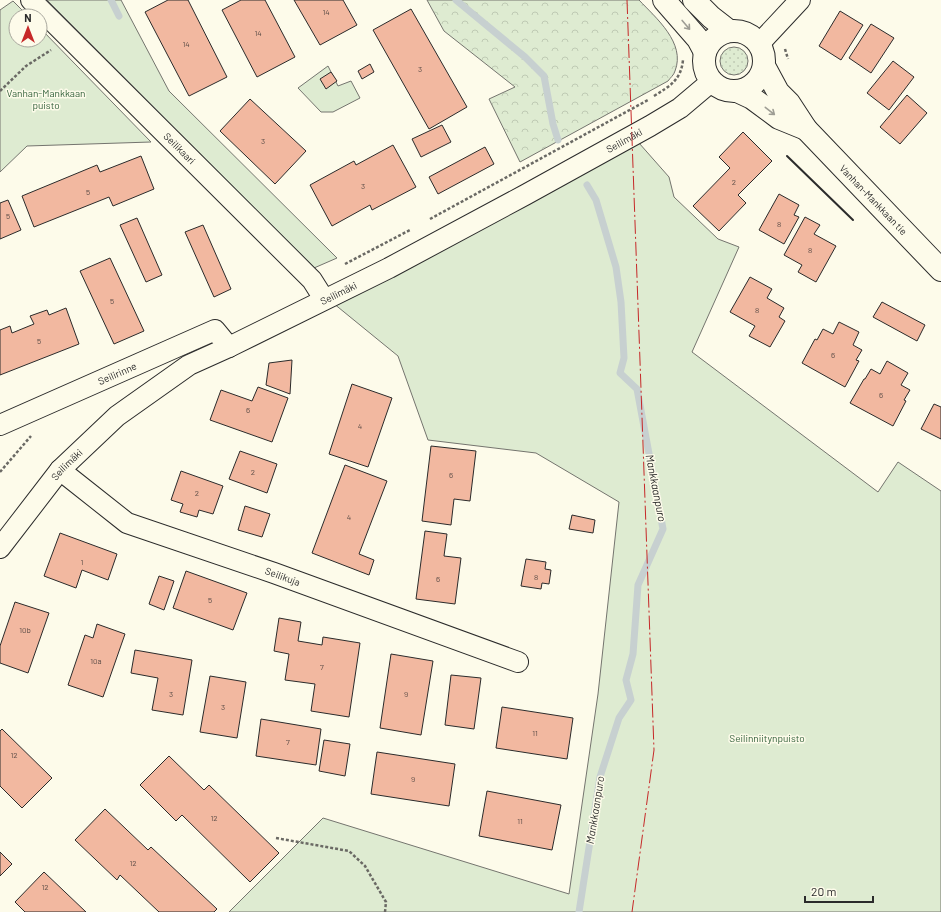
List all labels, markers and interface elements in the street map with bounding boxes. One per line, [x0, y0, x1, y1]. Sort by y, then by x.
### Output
house number: 14 [322, 7, 330, 17]
north arrow [8, 8, 48, 48]
text: N [24, 11, 32, 24]
one-way arrow [682, 19, 691, 30]
house number: 14 [254, 28, 262, 38]
house number: 14 [182, 39, 190, 49]
house number: 3 [418, 64, 422, 74]
park label: Vanhan-Mankkaan puisto [7, 87, 85, 111]
one-way arrow [765, 106, 776, 115]
street label: Seilimäki [604, 125, 644, 155]
street label: Seilikaari [161, 130, 198, 167]
house number: 3 [261, 136, 265, 146]
street label: Vanhan-Mankkaan tie [837, 162, 910, 237]
house number: 2 [732, 177, 736, 187]
house number: 3 [361, 181, 365, 191]
house number: 5 [86, 187, 90, 197]
house number: 5 [6, 211, 10, 221]
house number: 8 [777, 219, 781, 229]
house number: 8 [808, 245, 812, 255]
street label: Seilimäki [318, 279, 359, 307]
house number: 5 [110, 296, 114, 306]
house number: 8 [755, 305, 759, 315]
house number: 5 [37, 336, 41, 346]
house number: 6 [831, 350, 835, 360]
street label: Seilirinne [96, 360, 138, 387]
house number: 6 [879, 390, 883, 400]
house number: 6 [246, 405, 250, 415]
house number: 4 [358, 421, 362, 431]
street label: Seilimäki [48, 446, 85, 483]
water label: Mankkaanpuro [644, 453, 669, 523]
house number: 2 [251, 467, 255, 477]
house number: 6 [449, 470, 453, 480]
house number: 2 [195, 488, 199, 498]
house number: 4 [347, 512, 351, 522]
house number: 1 [81, 557, 84, 567]
street label: Seilikuja [264, 564, 302, 588]
house number: 8 [534, 572, 538, 582]
house number: 6 [436, 574, 440, 584]
house number: 5 [208, 595, 212, 605]
house number: 10b [19, 625, 31, 635]
house number: 10a [90, 656, 102, 666]
house number: 7 [320, 662, 324, 672]
house number: 3 [169, 689, 173, 699]
house number: 9 [404, 689, 408, 699]
house number: 3 [221, 702, 225, 712]
house number: 11 [532, 728, 538, 738]
park label: Seilinniitynpuisto [729, 732, 805, 744]
house number: 7 [286, 737, 290, 747]
house number: 12 [10, 750, 18, 760]
house number: 9 [411, 774, 415, 784]
water label: Mankkaanpuro [583, 775, 606, 845]
house number: 12 [210, 813, 218, 823]
house number: 11 [517, 816, 523, 826]
house number: 12 [129, 858, 137, 868]
scale bar [805, 878, 873, 904]
house number: 12 [41, 882, 49, 892]
text: 20 m [811, 884, 837, 898]

